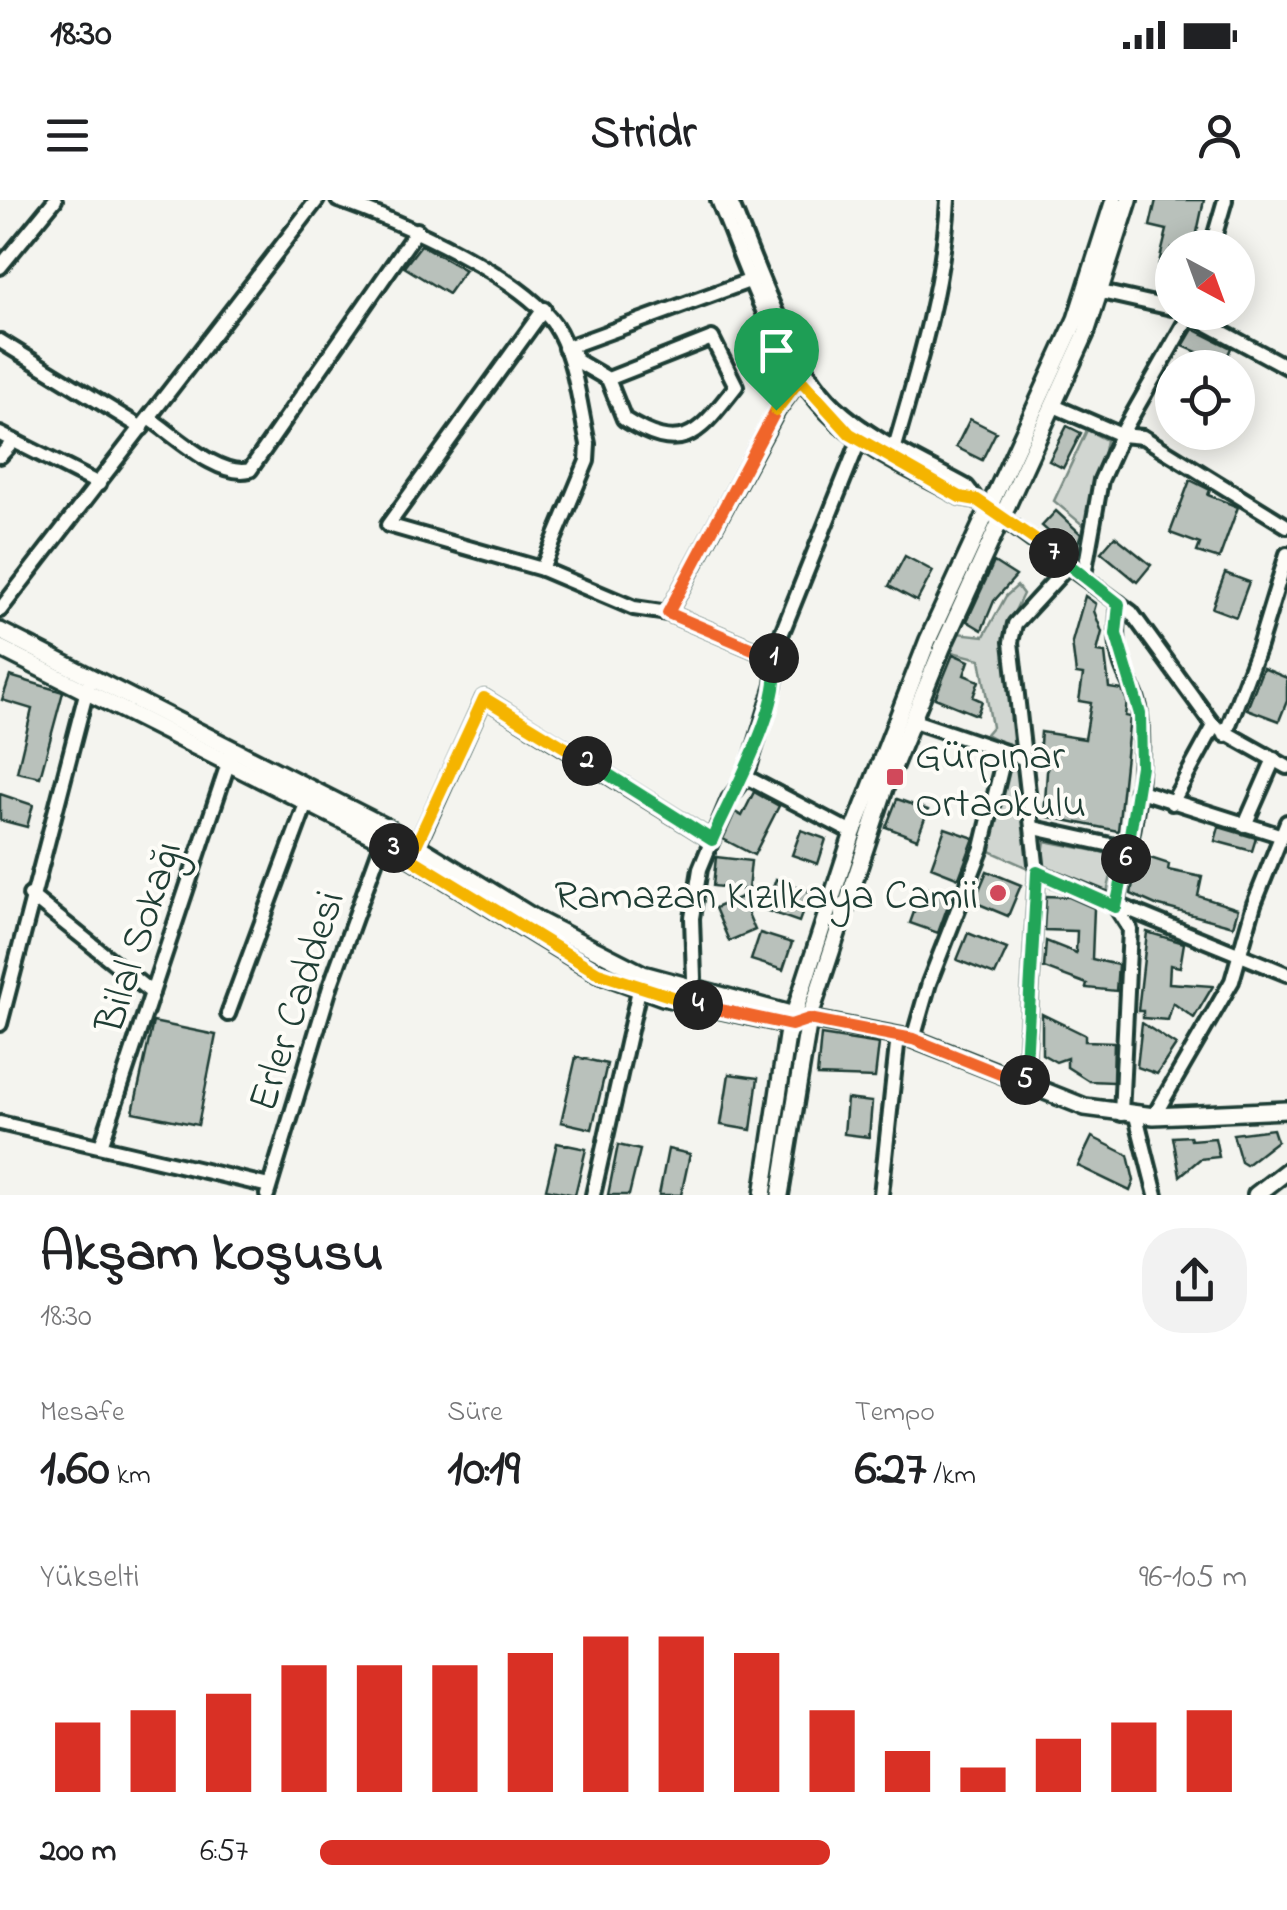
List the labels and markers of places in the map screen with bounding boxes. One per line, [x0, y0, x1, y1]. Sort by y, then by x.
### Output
pin [734, 308, 819, 411]
pin: 7 [1029, 528, 1079, 578]
pin: 1 [749, 633, 799, 683]
place label: Gürpınar Ortaokulu [915, 727, 1086, 836]
pin: 2 [562, 736, 612, 786]
marker: Gürpınar Ortaokulu [884, 766, 906, 788]
pin: 3 [369, 823, 419, 873]
pin: 6 [1101, 834, 1151, 884]
place label: Ramazan Kızılkaya Camii [554, 867, 978, 928]
marker: Ramazan Kızılkaya Camii [987, 882, 1009, 904]
pin: 4 [673, 980, 723, 1030]
pin: 5 [1000, 1055, 1050, 1105]

